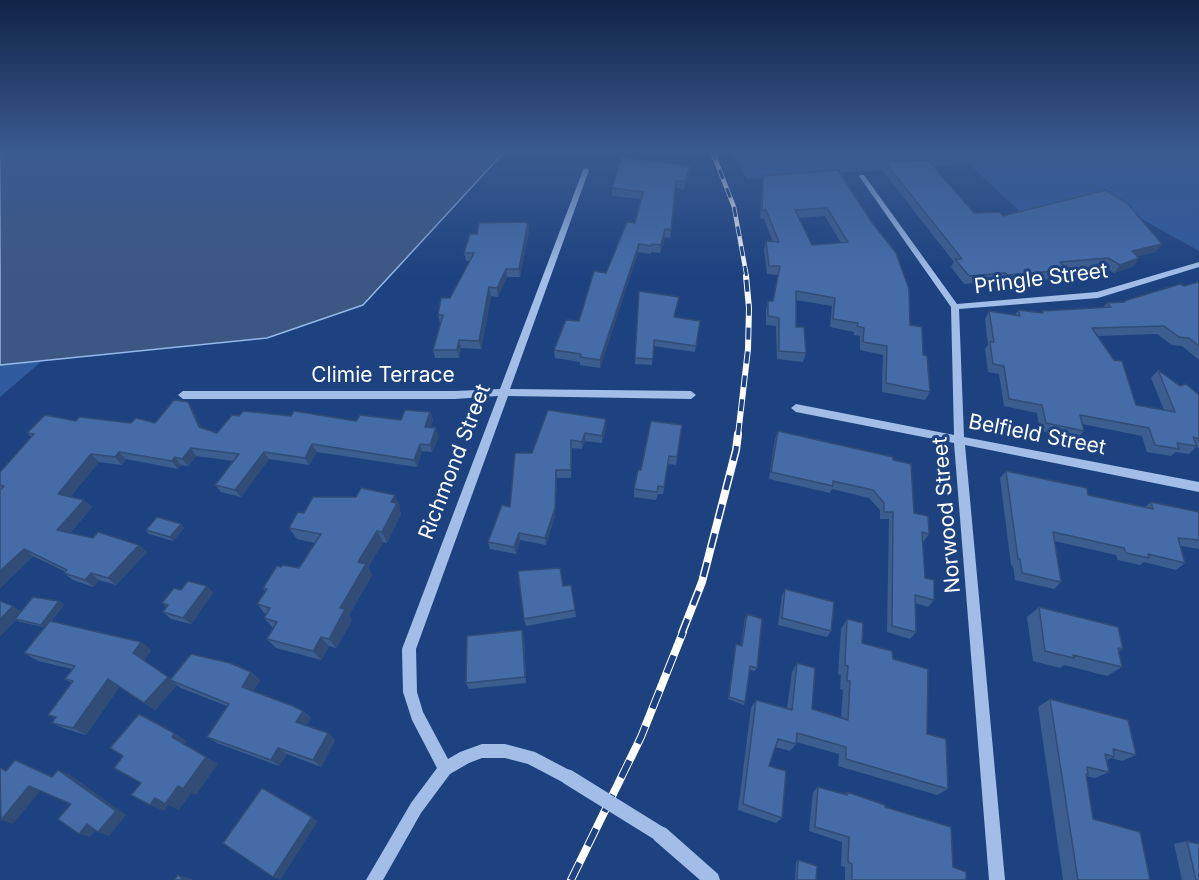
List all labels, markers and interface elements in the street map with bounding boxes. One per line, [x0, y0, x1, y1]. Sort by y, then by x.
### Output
street label: Pringle Street [973, 258, 1109, 300]
street label: Climie Terrace [311, 363, 455, 389]
street label: Richmond Street [414, 381, 496, 543]
street label: Belfield Street [966, 409, 1108, 461]
street label: Norwood Street [928, 436, 966, 594]

